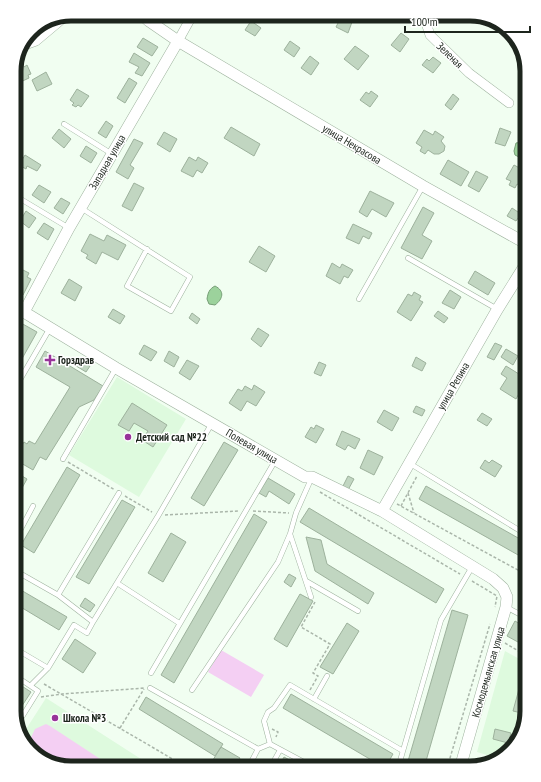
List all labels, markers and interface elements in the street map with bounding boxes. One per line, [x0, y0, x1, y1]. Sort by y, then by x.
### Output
scale bar [405, 8, 530, 34]
text: 100 m [411, 14, 438, 29]
street label: Зеленая [434, 39, 466, 71]
street label: улица Некрасова [320, 121, 384, 167]
street label: Западная улица [86, 132, 128, 192]
place label: Горздрав [58, 353, 94, 367]
marker: Горздрав [45, 355, 55, 365]
street label: улица Репина [434, 360, 472, 412]
street label: Полевая улица [224, 426, 280, 466]
place label: Детский сад №22 [136, 430, 207, 444]
marker: Детский сад №22 [123, 432, 133, 442]
street label: Космодемьянская улица [468, 625, 508, 719]
place label: Школа №3 [63, 711, 106, 725]
marker: Школа №3 [50, 713, 60, 723]

